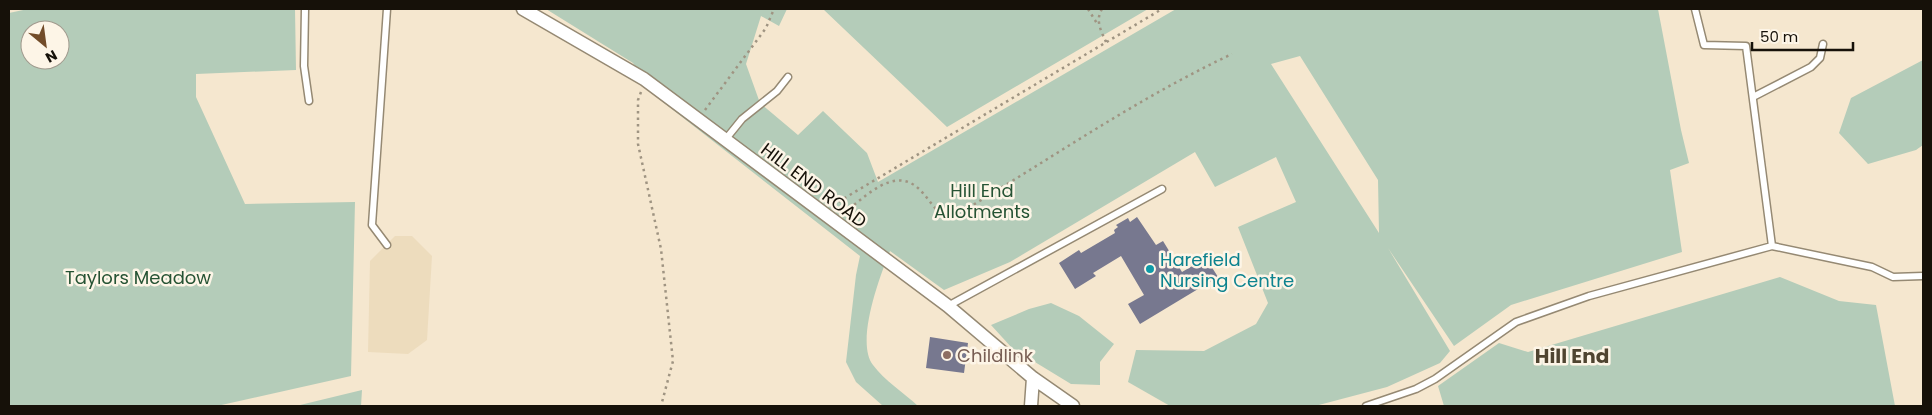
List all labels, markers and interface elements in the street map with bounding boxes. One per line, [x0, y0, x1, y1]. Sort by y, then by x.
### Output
north arrow [20, 20, 70, 70]
scale bar [1752, 20, 1853, 52]
text: 50 m [1760, 26, 1798, 47]
text: N [42, 45, 61, 68]
street label: HILL END ROAD [756, 137, 872, 233]
park label: Hill End Allotments [934, 178, 1030, 224]
place label: Harefield Nursing Centre [1160, 247, 1294, 293]
marker: Harefield Nursing Centre [1144, 263, 1156, 275]
park label: Taylors Meadow [65, 265, 211, 290]
district label: Hill End [1535, 342, 1609, 370]
place label: Childlink [957, 343, 1034, 368]
marker: Childlink [941, 349, 953, 361]

